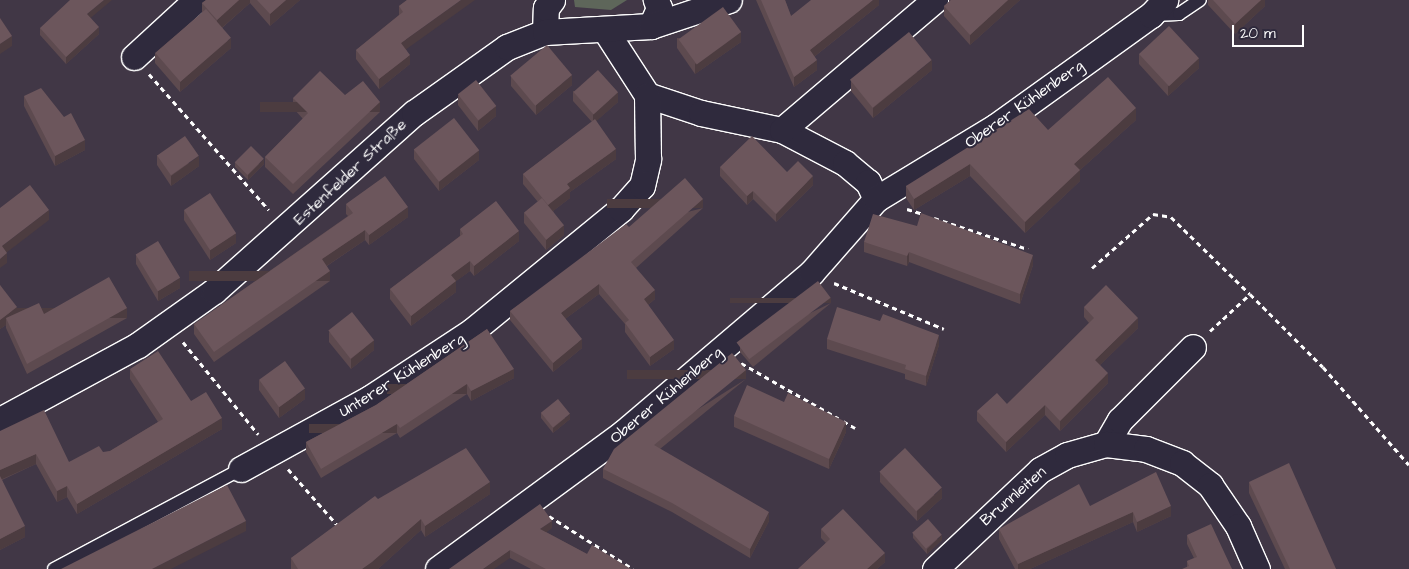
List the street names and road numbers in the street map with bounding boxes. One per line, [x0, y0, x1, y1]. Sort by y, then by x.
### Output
street label: Oberer Kühlenberg [961, 56, 1087, 152]
street label: Estenfelder Straße [290, 115, 410, 229]
street label: Unterer Kühlenberg [336, 329, 468, 421]
street label: Oberer Kühlenberg [606, 342, 726, 448]
street label: Brunnleiten [976, 462, 1050, 530]

